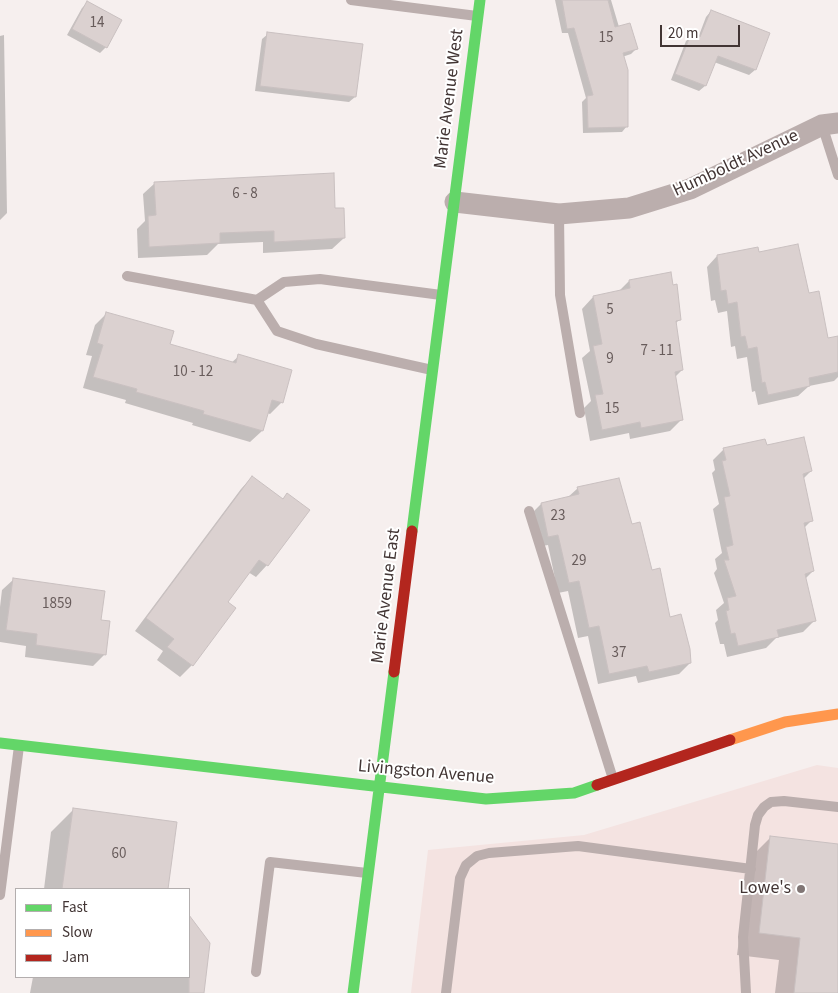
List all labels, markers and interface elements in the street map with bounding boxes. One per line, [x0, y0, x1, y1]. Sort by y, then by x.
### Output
house number: 14 [90, 15, 104, 33]
scale bar [663, 15, 743, 47]
text: 20 m [668, 23, 698, 44]
street label: Marie Avenue West [431, 28, 469, 170]
house number: 15 [599, 30, 613, 48]
street label: Humboldt Avenue [670, 125, 802, 203]
house number: 6 - 8 [232, 186, 258, 204]
house number: 5 [606, 302, 614, 320]
house number: 7 - 11 [640, 343, 674, 361]
house number: 9 [606, 351, 614, 369]
house number: 10 - 12 [173, 364, 213, 382]
house number: 15 [605, 401, 619, 419]
house number: 23 [551, 508, 565, 526]
street label: Marie Avenue East [368, 527, 406, 665]
house number: 29 [572, 553, 586, 571]
house number: 1859 [42, 596, 72, 614]
house number: 37 [612, 645, 626, 663]
street label: Livingston Avenue [357, 756, 495, 790]
house number: 60 [112, 846, 126, 864]
place label: Lowe's [739, 878, 791, 900]
marker: Lowe's [795, 883, 807, 895]
legend [15, 888, 190, 978]
text: Fast [62, 897, 88, 918]
text: Slow [62, 922, 93, 943]
text: Jam [62, 947, 89, 968]

